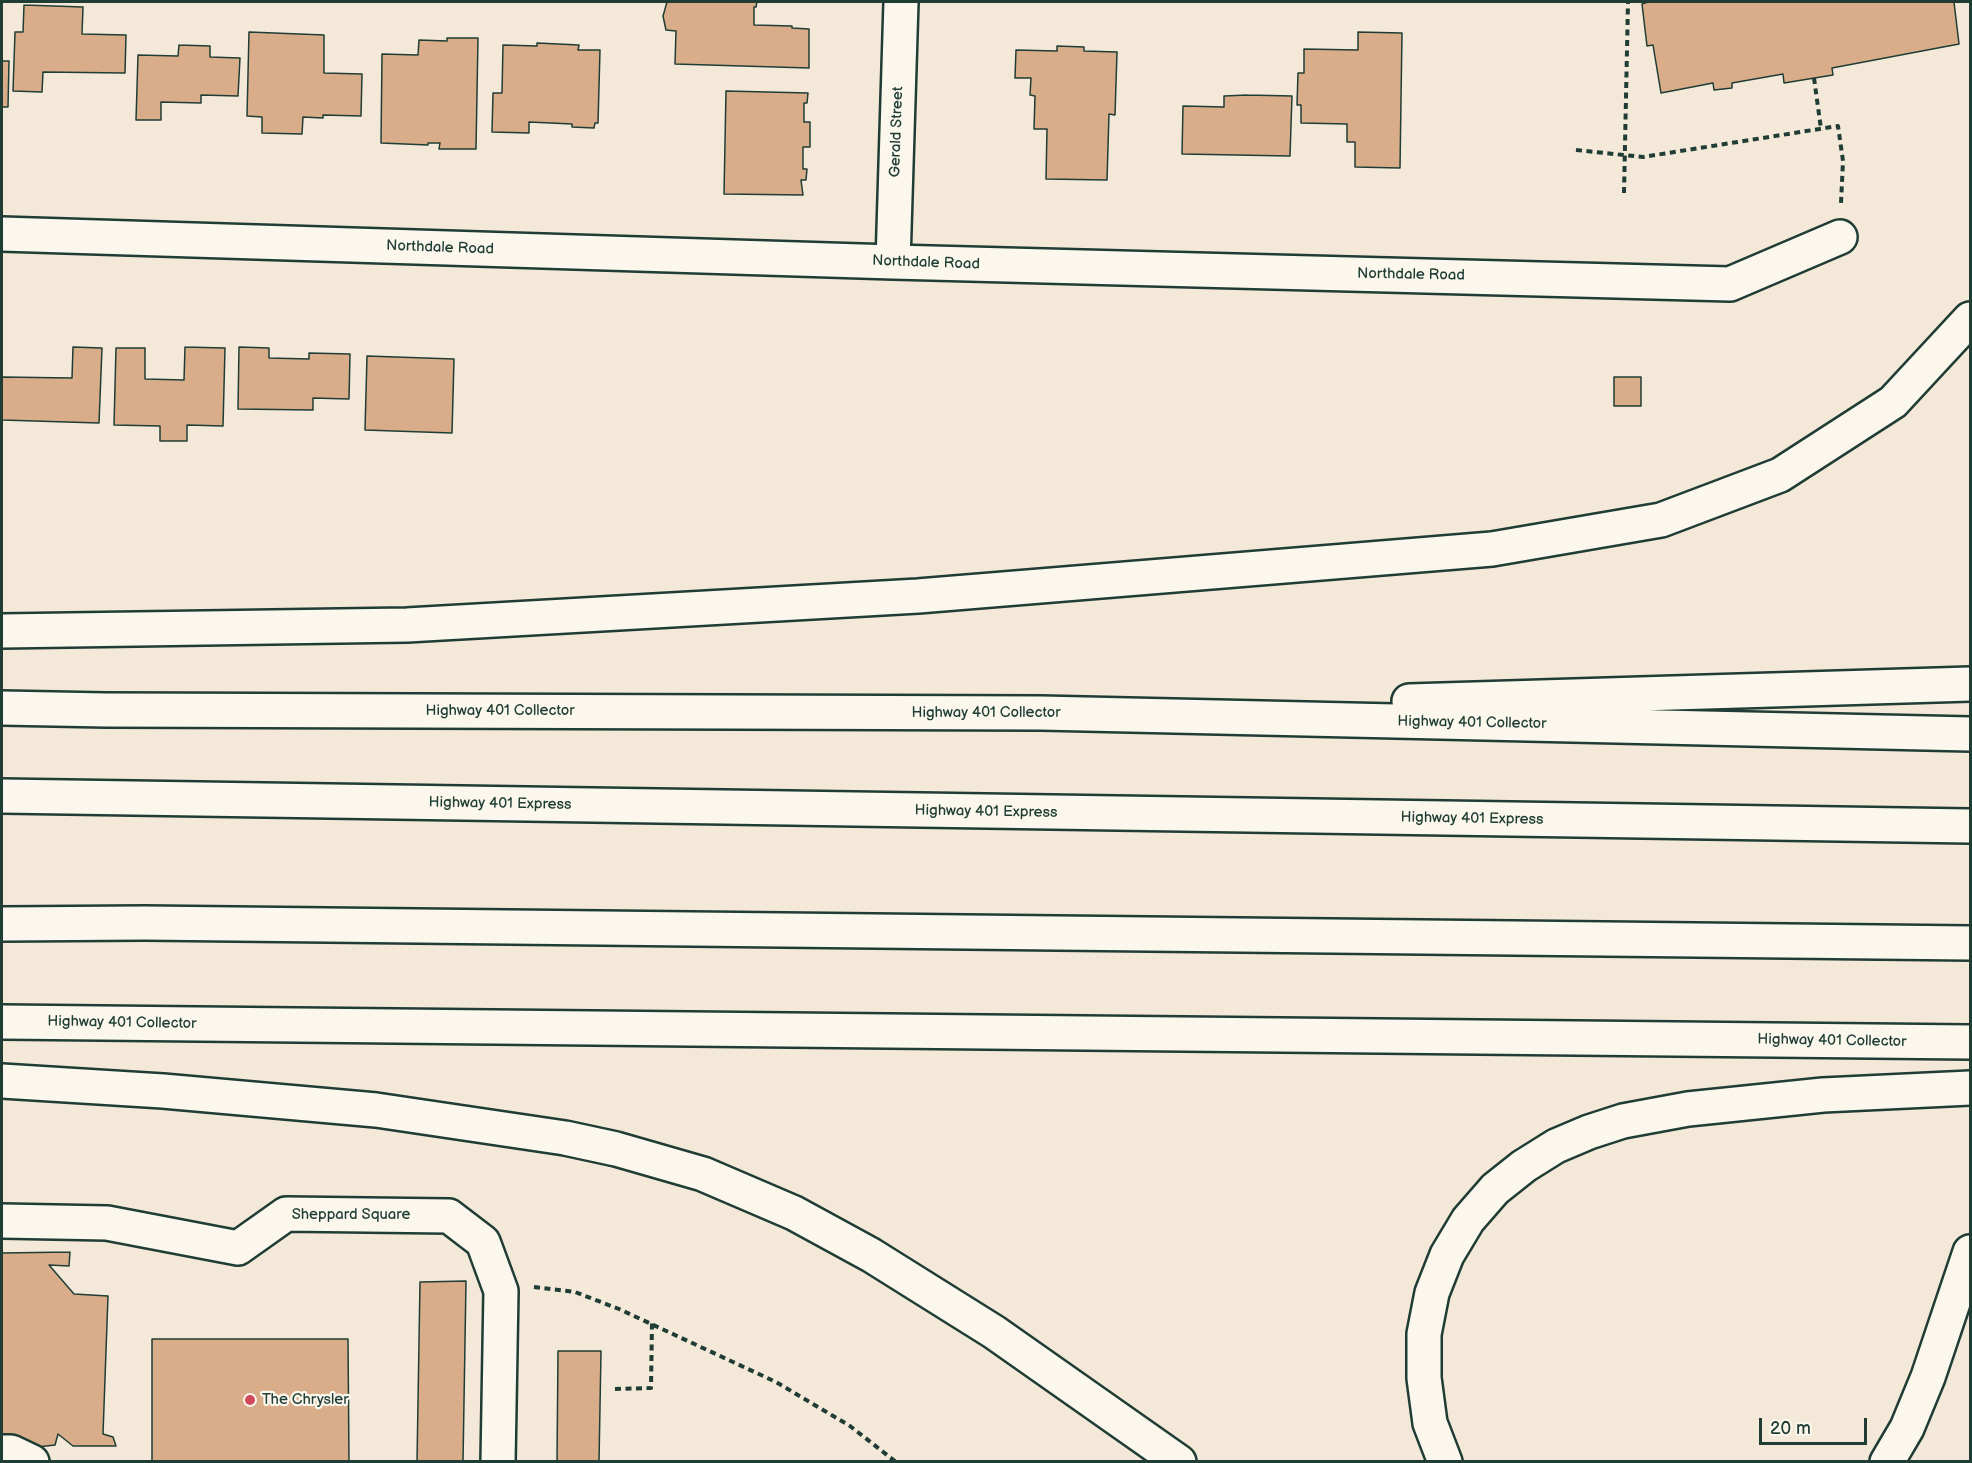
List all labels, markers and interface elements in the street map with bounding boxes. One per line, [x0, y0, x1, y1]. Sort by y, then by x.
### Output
street label: Gerald Street [886, 86, 908, 178]
street label: Northdale Road [386, 237, 494, 259]
street label: Northdale Road [872, 252, 980, 274]
street label: Northdale Road [1357, 265, 1465, 285]
street label: Highway 401 Collector [425, 702, 575, 720]
street label: Highway 401 Collector [911, 704, 1061, 722]
street label: Highway 401 Collector [1397, 713, 1547, 733]
street label: Highway 401 Express [428, 794, 572, 814]
street label: Highway 401 Express [914, 802, 1058, 822]
street label: Highway 401 Express [1400, 809, 1544, 829]
street label: Highway 401 Collector [47, 1013, 197, 1033]
street label: Highway 401 Collector [1757, 1031, 1907, 1051]
street label: Sheppard Square [292, 1206, 410, 1224]
place label: The Chrysler [262, 1391, 349, 1409]
marker: The Chrysler [243, 1393, 257, 1407]
scale bar [1762, 1406, 1870, 1444]
text: 20 m [1770, 1418, 1811, 1439]

